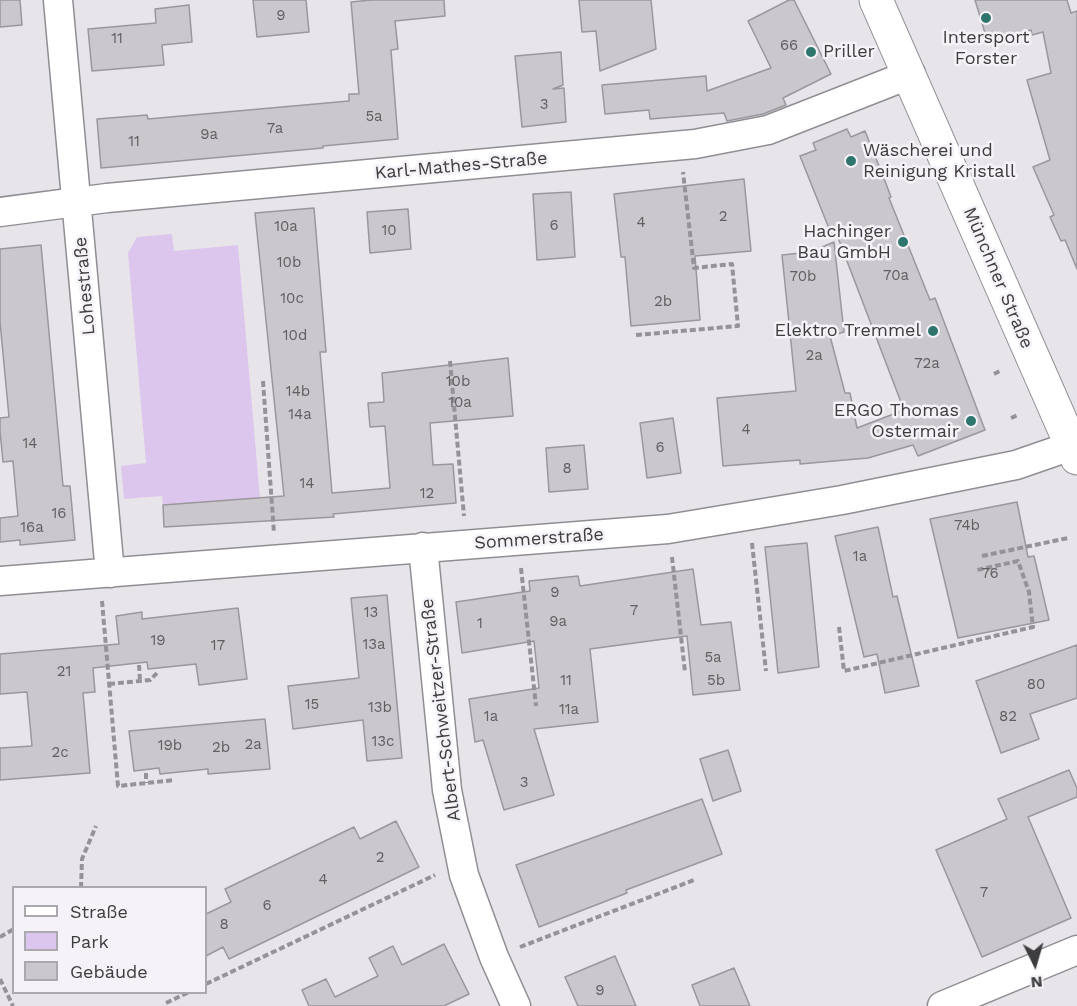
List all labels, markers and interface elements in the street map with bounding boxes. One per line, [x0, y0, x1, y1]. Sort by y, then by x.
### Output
house number: 9 [276, 7, 286, 25]
marker: Intersport Forster [979, 11, 993, 25]
place label: Intersport Forster [942, 27, 1030, 70]
house number: 11 [111, 30, 123, 48]
house number: 66 [780, 37, 798, 55]
place label: Priller [823, 41, 875, 63]
marker: Priller [804, 45, 818, 59]
house number: 3 [540, 96, 548, 114]
house number: 5a [365, 108, 383, 126]
house number: 7a [267, 120, 283, 138]
house number: 9a [200, 126, 218, 144]
house number: 11 [128, 133, 140, 151]
place label: Wäscherei und Reinigung Kristall [863, 140, 1015, 182]
street label: Karl-Mathes-Straße [374, 148, 548, 184]
marker: Wäscherei und Reinigung Kristall [844, 154, 858, 168]
street label: Münchner Straße [958, 204, 1038, 352]
house number: 2 [719, 208, 727, 226]
house number: 4 [636, 214, 646, 232]
house number: 6 [549, 217, 559, 235]
house number: 10a [274, 218, 298, 236]
place label: Hachinger Bau GmbH [797, 221, 891, 264]
house number: 10 [381, 222, 397, 240]
marker: Hachinger Bau GmbH [896, 235, 910, 249]
street label: Lohestraße [70, 236, 100, 336]
house number: 10b [277, 254, 301, 272]
house number: 70a [883, 267, 909, 285]
house number: 70b [790, 268, 816, 286]
house number: 10c [280, 290, 304, 308]
house number: 2b [654, 293, 672, 311]
place label: Elektro Tremmel [775, 320, 921, 342]
marker: Elektro Tremmel [926, 324, 940, 338]
house number: 10d [283, 327, 307, 345]
house number: 2a [805, 347, 823, 365]
house number: 72a [914, 355, 940, 373]
house number: 10b [446, 373, 470, 391]
house number: 14b [286, 383, 310, 401]
house number: 10a [448, 394, 472, 412]
place label: ERGO Thomas Ostermair [834, 400, 959, 442]
house number: 14a [288, 406, 312, 424]
marker: ERGO Thomas Ostermair [964, 414, 978, 428]
house number: 4 [741, 421, 751, 439]
house number: 14 [22, 435, 38, 453]
house number: 6 [655, 439, 665, 457]
house number: 8 [562, 460, 572, 478]
house number: 14 [299, 475, 315, 493]
house number: 12 [420, 485, 434, 503]
house number: 16 [52, 505, 66, 523]
house number: 74b [954, 517, 980, 535]
house number: 16a [20, 519, 44, 537]
street label: Sommerstraße [474, 524, 604, 554]
house number: 1a [853, 548, 867, 566]
house number: 76 [981, 565, 999, 583]
house number: 9 [550, 584, 560, 602]
street label: Albert-Schweitzer-Straße [417, 597, 465, 823]
house number: 7 [630, 602, 638, 620]
house number: 13 [364, 604, 378, 622]
house number: 9a [549, 613, 567, 631]
house number: 1 [477, 615, 483, 633]
house number: 19 [150, 632, 166, 650]
house number: 13a [362, 636, 386, 654]
house number: 17 [211, 637, 225, 655]
house number: 5a [704, 649, 722, 667]
house number: 21 [57, 663, 71, 681]
house number: 11 [560, 672, 572, 690]
house number: 5b [707, 672, 725, 690]
house number: 80 [1027, 676, 1045, 694]
house number: 15 [305, 696, 319, 714]
house number: 13b [368, 699, 392, 717]
house number: 11a [559, 701, 579, 719]
house number: 1a [484, 708, 498, 726]
house number: 82 [999, 708, 1017, 726]
house number: 13c [372, 733, 394, 751]
house number: 2a [244, 736, 262, 754]
house number: 19b [158, 737, 182, 755]
house number: 2b [212, 739, 230, 757]
house number: 2c [51, 744, 69, 762]
house number: 3 [520, 774, 528, 792]
house number: 2 [376, 849, 384, 867]
house number: 4 [318, 871, 328, 889]
house number: 7 [980, 884, 988, 902]
legend [12, 886, 207, 994]
house number: 6 [262, 897, 272, 915]
text: Straße [70, 901, 128, 922]
house number: 8 [219, 916, 229, 934]
text: Park [70, 931, 109, 952]
north arrow [1005, 934, 1065, 994]
text: Gebäude [70, 961, 148, 982]
text: N [1030, 972, 1043, 992]
house number: 9 [595, 982, 605, 1000]

